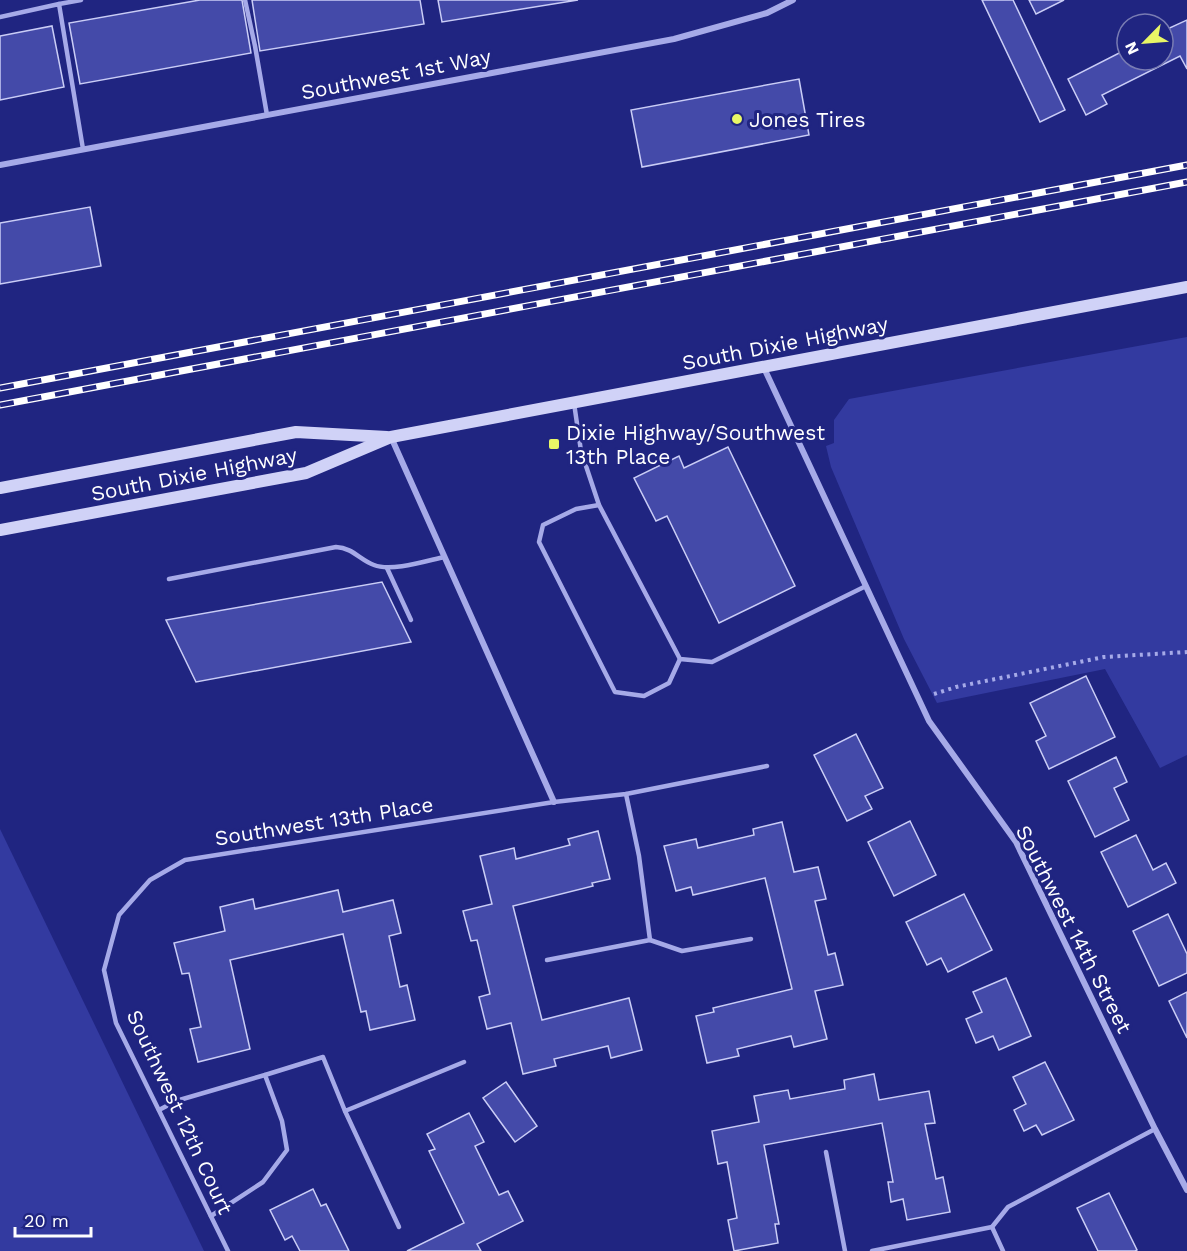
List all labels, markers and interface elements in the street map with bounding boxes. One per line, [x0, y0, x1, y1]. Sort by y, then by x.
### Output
north arrow [1115, 12, 1175, 72]
text: N [1121, 39, 1143, 58]
street label: Southwest 1st Way [299, 43, 493, 105]
place label: Jones Tires [749, 107, 865, 132]
marker: Jones Tires [730, 112, 744, 126]
street label: South Dixie Highway [680, 311, 890, 375]
place label: Dixie Highway/Southwest 13th Place [566, 420, 825, 469]
marker: Dixie Highway/Southwest 13th Place [547, 437, 561, 451]
street label: South Dixie Highway [89, 442, 299, 506]
street label: Southwest 13th Place [213, 791, 435, 851]
street label: Southwest 14th Street [1011, 821, 1137, 1037]
street label: Southwest 12th Court [122, 1006, 238, 1218]
scale bar [15, 1200, 92, 1238]
text: 20 m [24, 1210, 69, 1231]

